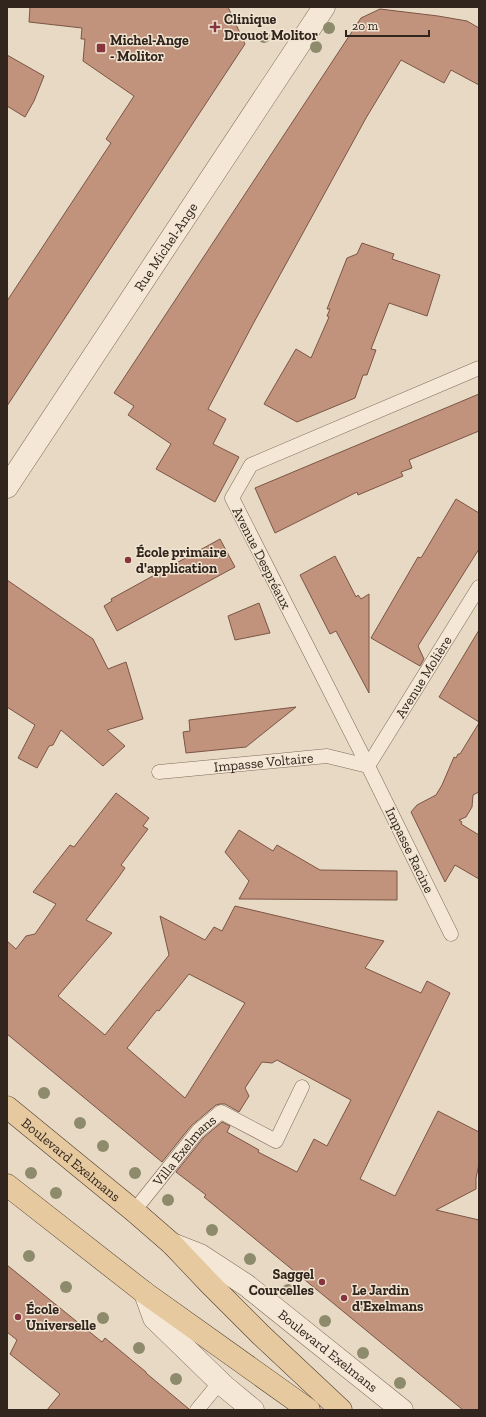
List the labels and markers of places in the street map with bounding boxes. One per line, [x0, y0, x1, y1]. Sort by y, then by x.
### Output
place label: Clinique Drouot Molitor [224, 11, 318, 44]
marker: Clinique Drouot Molitor [209, 21, 221, 33]
place label: Michel-Ange - Molitor [110, 32, 189, 65]
marker: Michel-Ange - Molitor [95, 42, 107, 54]
place label: École primaire d'application [136, 544, 227, 577]
marker: École primaire d'application [123, 555, 133, 565]
place label: Saggel Courcelles [249, 1266, 315, 1299]
marker: Saggel Courcelles [317, 1277, 327, 1287]
place label: Le Jardin d'Exelmans [352, 1282, 424, 1315]
marker: Le Jardin d'Exelmans [339, 1293, 349, 1303]
place label: École Universelle [26, 1301, 96, 1334]
marker: École Universelle [13, 1312, 23, 1322]

